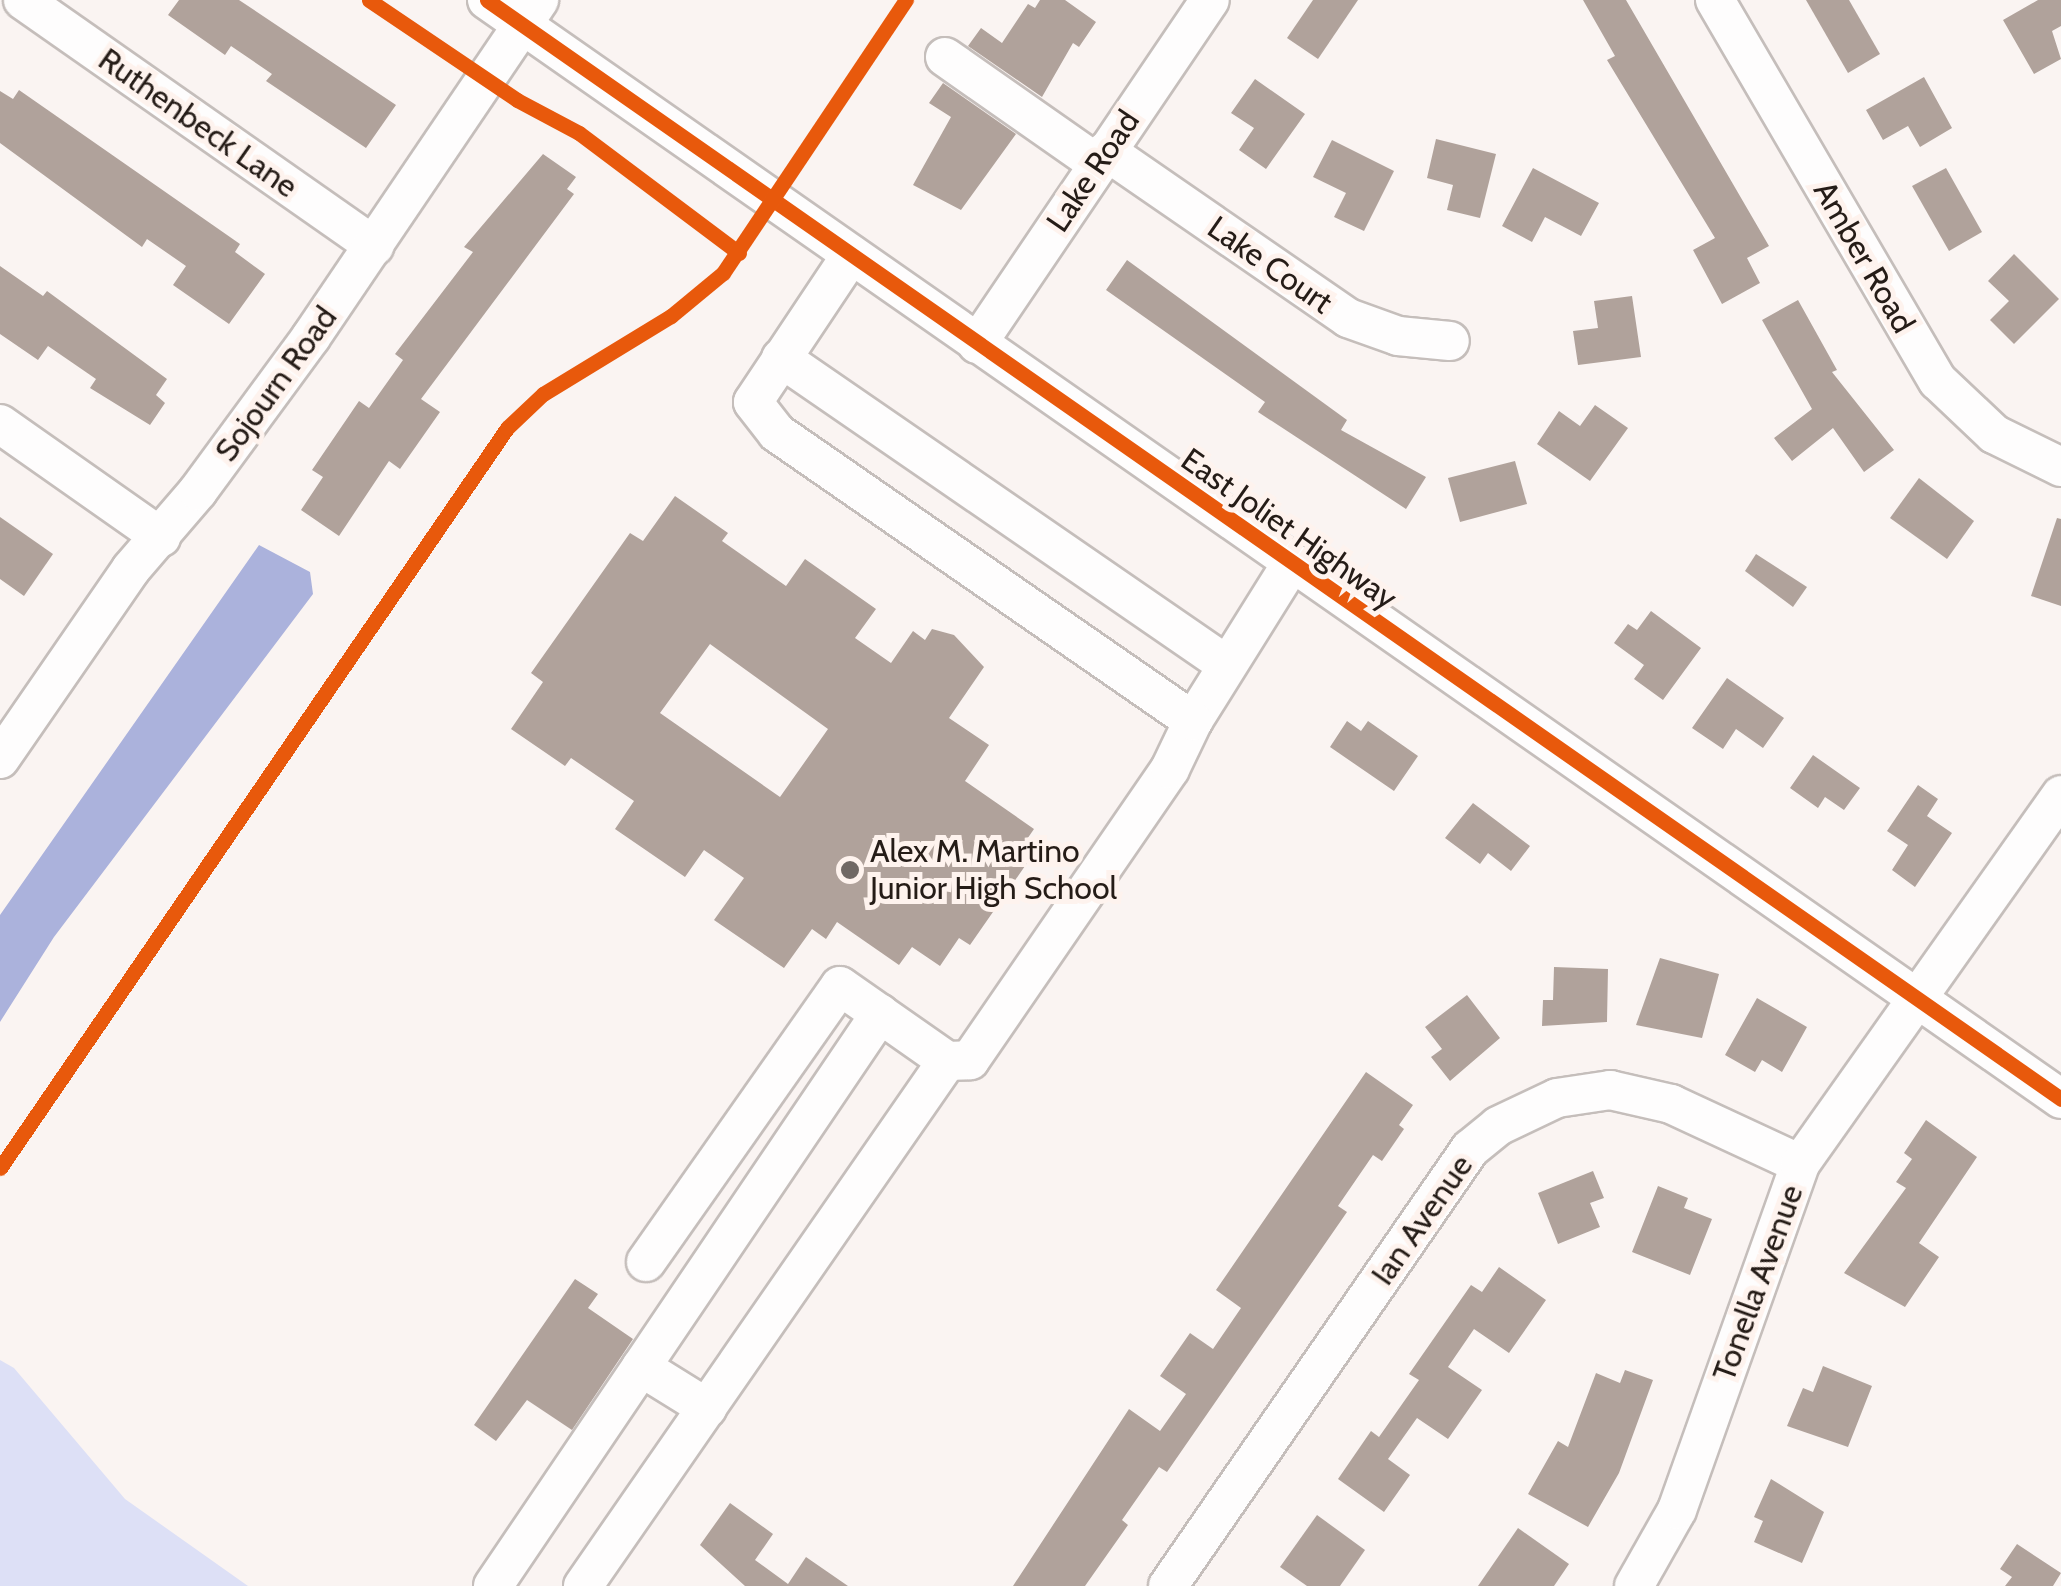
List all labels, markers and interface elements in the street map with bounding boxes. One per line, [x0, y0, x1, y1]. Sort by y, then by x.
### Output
street label: Ruthenbeck Lane [91, 40, 305, 206]
street label: Lake Road [1038, 103, 1148, 239]
street label: Amber Road [1805, 174, 1923, 340]
street label: Lake Court [1200, 208, 1340, 322]
street label: Sojourn Road [207, 299, 345, 469]
street label: East Joliet Highway [1174, 440, 1404, 618]
place label: Alex M. Martino Junior High School [870, 833, 1117, 908]
marker: Alex M. Martino Junior High School [839, 859, 861, 881]
street label: Ian Avenue [1363, 1148, 1481, 1292]
street label: Tonella Avenue [1705, 1180, 1811, 1386]

